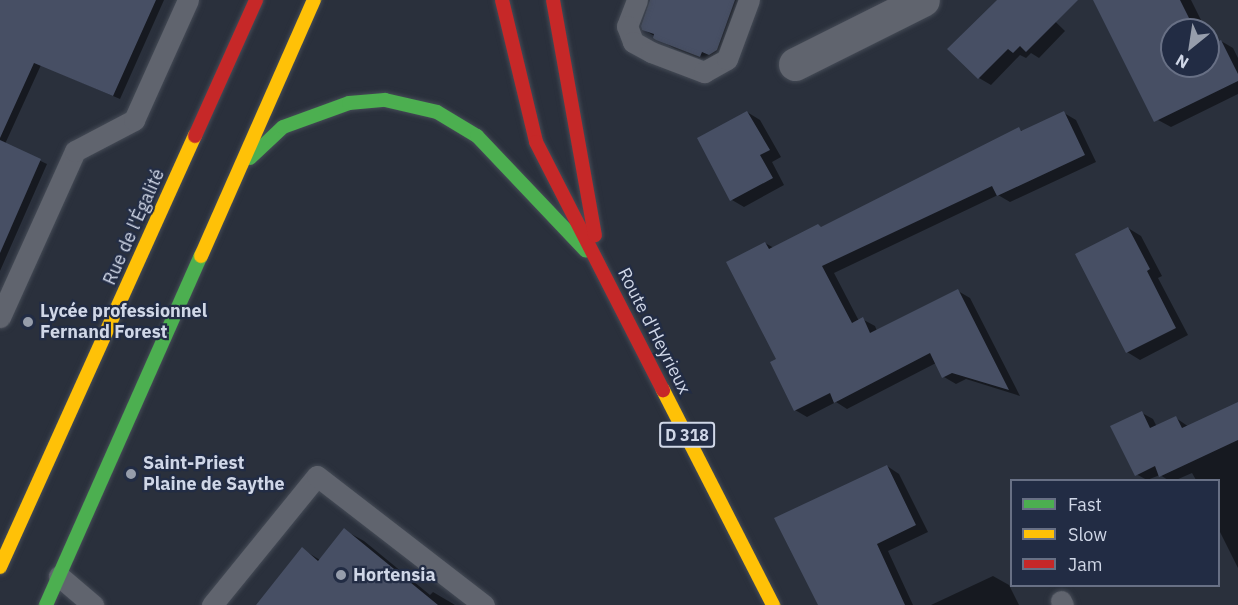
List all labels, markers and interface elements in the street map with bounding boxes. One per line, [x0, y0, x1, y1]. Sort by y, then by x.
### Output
north arrow [1160, 18, 1220, 78]
text: N [1172, 50, 1192, 73]
street label: Rue de l'Égalité [99, 166, 169, 288]
street label: Route d'Heyrieux [613, 264, 695, 398]
place label: Lycée professionnel Fernand Forest [40, 301, 207, 344]
marker: Lycée professionnel Fernand Forest [21, 315, 35, 329]
road number: D 318 [658, 422, 716, 448]
place label: Saint-Priest Plaine de Saythe [143, 453, 285, 496]
marker: Saint-Priest Plaine de Saythe [124, 467, 138, 481]
legend [1010, 479, 1220, 587]
text: Fast [1068, 493, 1102, 516]
text: Slow [1068, 523, 1107, 546]
text: Jam [1068, 553, 1103, 576]
place label: Hortensia [353, 564, 436, 586]
marker: Hortensia [334, 568, 348, 582]

